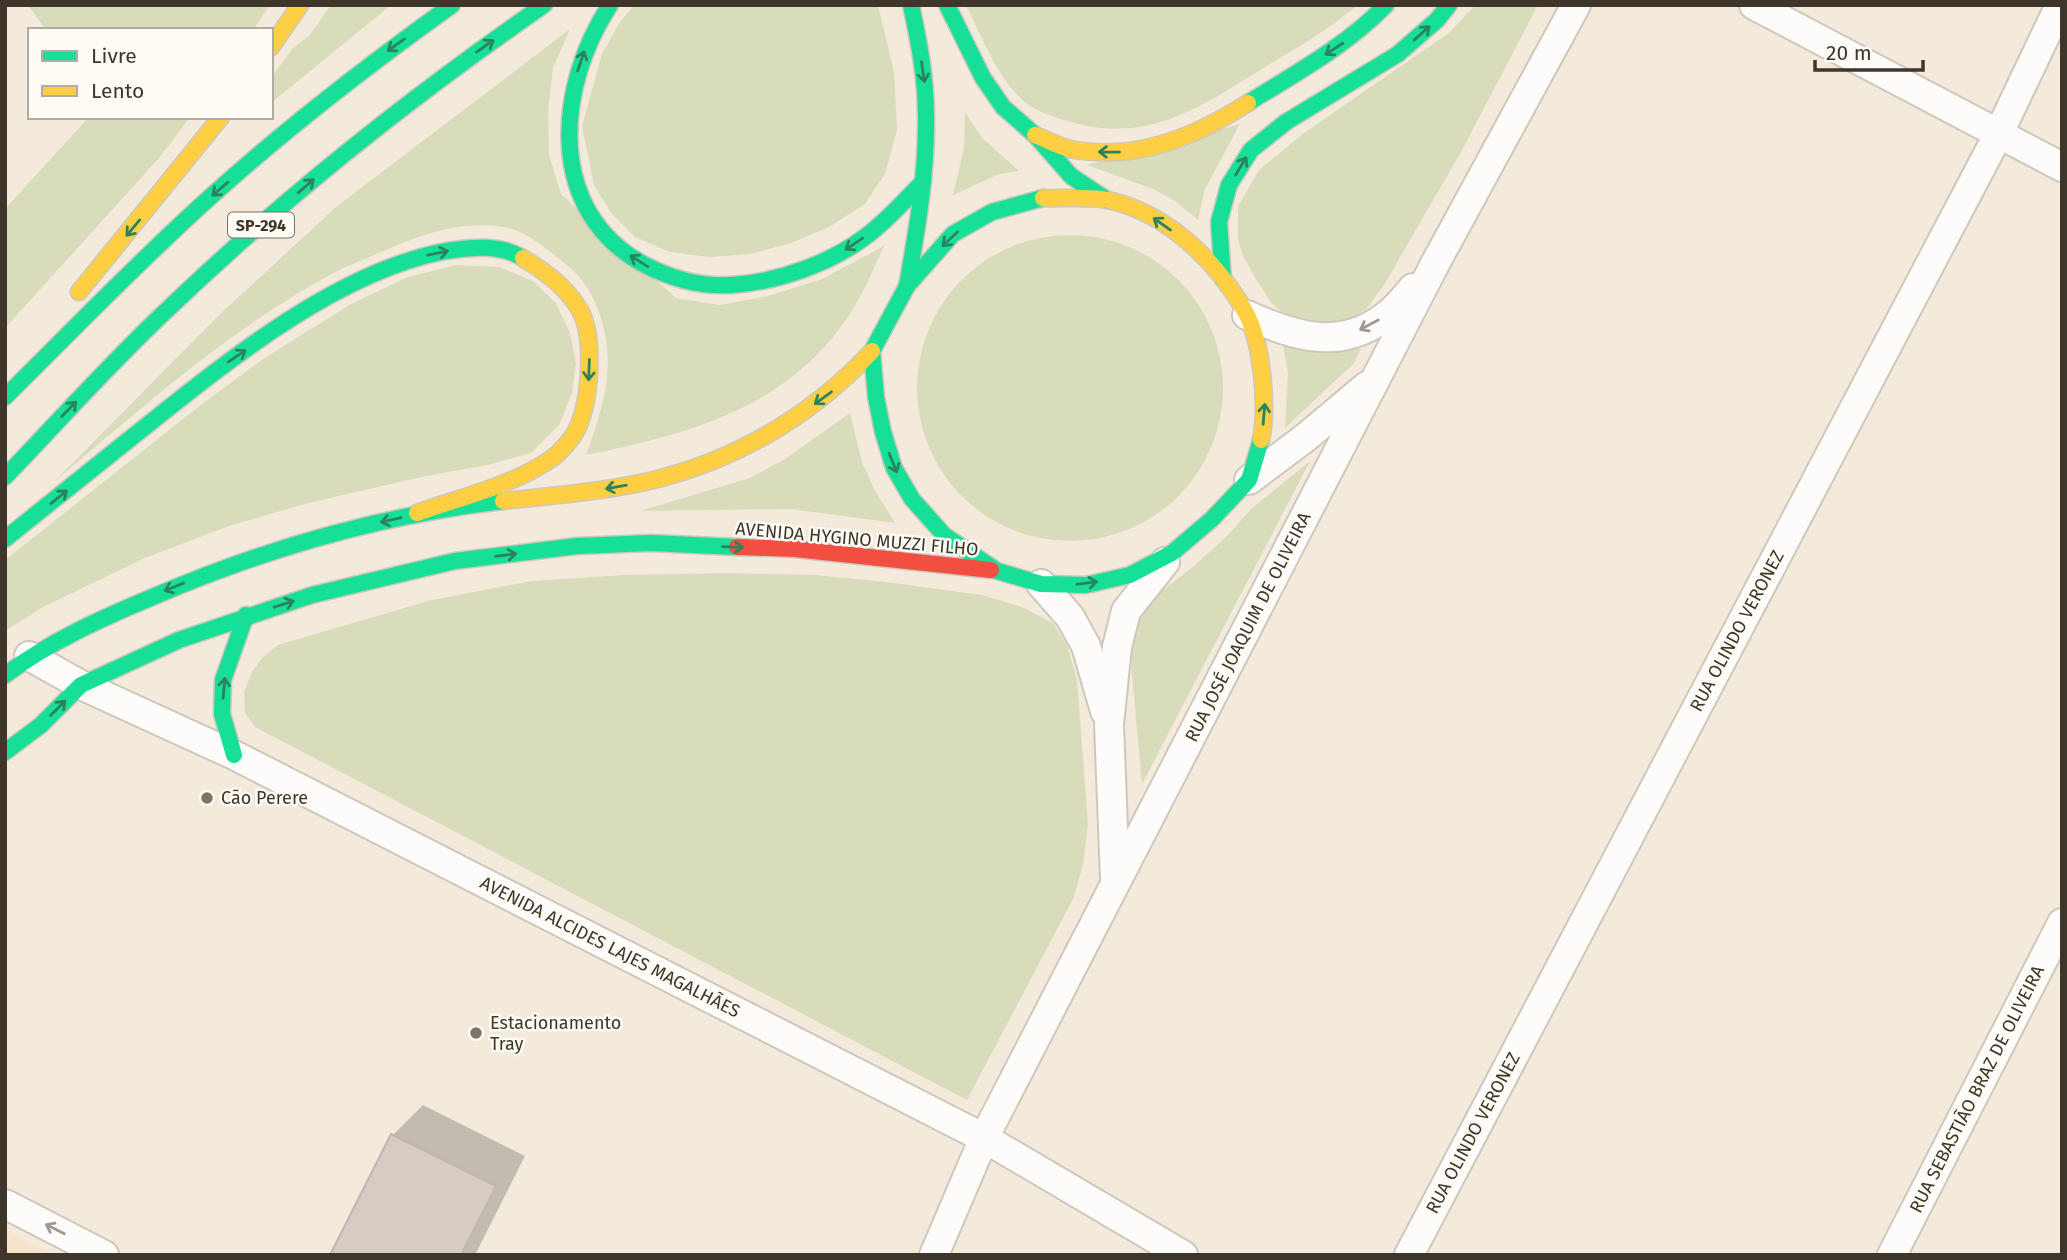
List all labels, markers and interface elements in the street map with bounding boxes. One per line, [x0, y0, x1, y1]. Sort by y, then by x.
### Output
one-way arrow [1413, 25, 1431, 41]
legend [28, 28, 273, 119]
scale bar [1815, 28, 1924, 72]
one-way arrow [387, 38, 406, 52]
one-way arrow [475, 39, 494, 53]
text: 20 m [1826, 40, 1872, 66]
one-way arrow [1325, 42, 1344, 56]
text: Livre [91, 43, 137, 69]
one-way arrow [576, 51, 588, 73]
one-way arrow [917, 61, 930, 83]
text: Lento [91, 78, 144, 104]
one-way arrow [1097, 145, 1120, 158]
one-way arrow [1234, 157, 1248, 177]
one-way arrow [296, 178, 314, 194]
one-way arrow [212, 181, 230, 197]
road number: SP-294 [228, 213, 294, 238]
one-way arrow [1153, 216, 1172, 231]
one-way arrow [125, 219, 141, 237]
one-way arrow [942, 231, 959, 248]
one-way arrow [845, 237, 864, 251]
one-way arrow [426, 246, 449, 259]
one-way arrow [630, 254, 650, 268]
one-way arrow [1359, 319, 1380, 333]
one-way arrow [227, 348, 246, 363]
one-way arrow [582, 358, 595, 381]
one-way arrow [814, 391, 833, 405]
one-way arrow [60, 401, 77, 418]
one-way arrow [1258, 403, 1271, 426]
one-way arrow [888, 451, 901, 473]
one-way arrow [605, 481, 628, 494]
one-way arrow [49, 489, 67, 504]
street label: RUA JOSÉ JOAQUIM DE OLIVEIRA [1179, 507, 1316, 746]
one-way arrow [380, 513, 403, 527]
street label: AVENIDA HYGINO MUZZI FILHO [735, 517, 979, 561]
one-way arrow [721, 540, 744, 553]
street label: RUA OLINDO VERONEZ [1685, 547, 1789, 715]
one-way arrow [494, 548, 517, 561]
one-way arrow [1075, 577, 1098, 590]
one-way arrow [164, 582, 186, 595]
one-way arrow [273, 596, 295, 609]
one-way arrow [218, 677, 231, 700]
one-way arrow [49, 700, 66, 717]
place label: Cão Perere [221, 787, 308, 809]
marker: Cão Perere [199, 790, 215, 806]
street label: AVENIDA ALCIDES LAJES MAGALHÃES [476, 871, 744, 1022]
street label: RUA SEBASTIÃO BRAZ DE OLIVEIRA [1904, 961, 2049, 1216]
place label: Estacionamento Tray [490, 1012, 621, 1055]
marker: Estacionamento Tray [468, 1025, 484, 1041]
street label: RUA OLINDO VERONEZ [1421, 1049, 1525, 1217]
one-way arrow [45, 1222, 66, 1236]

